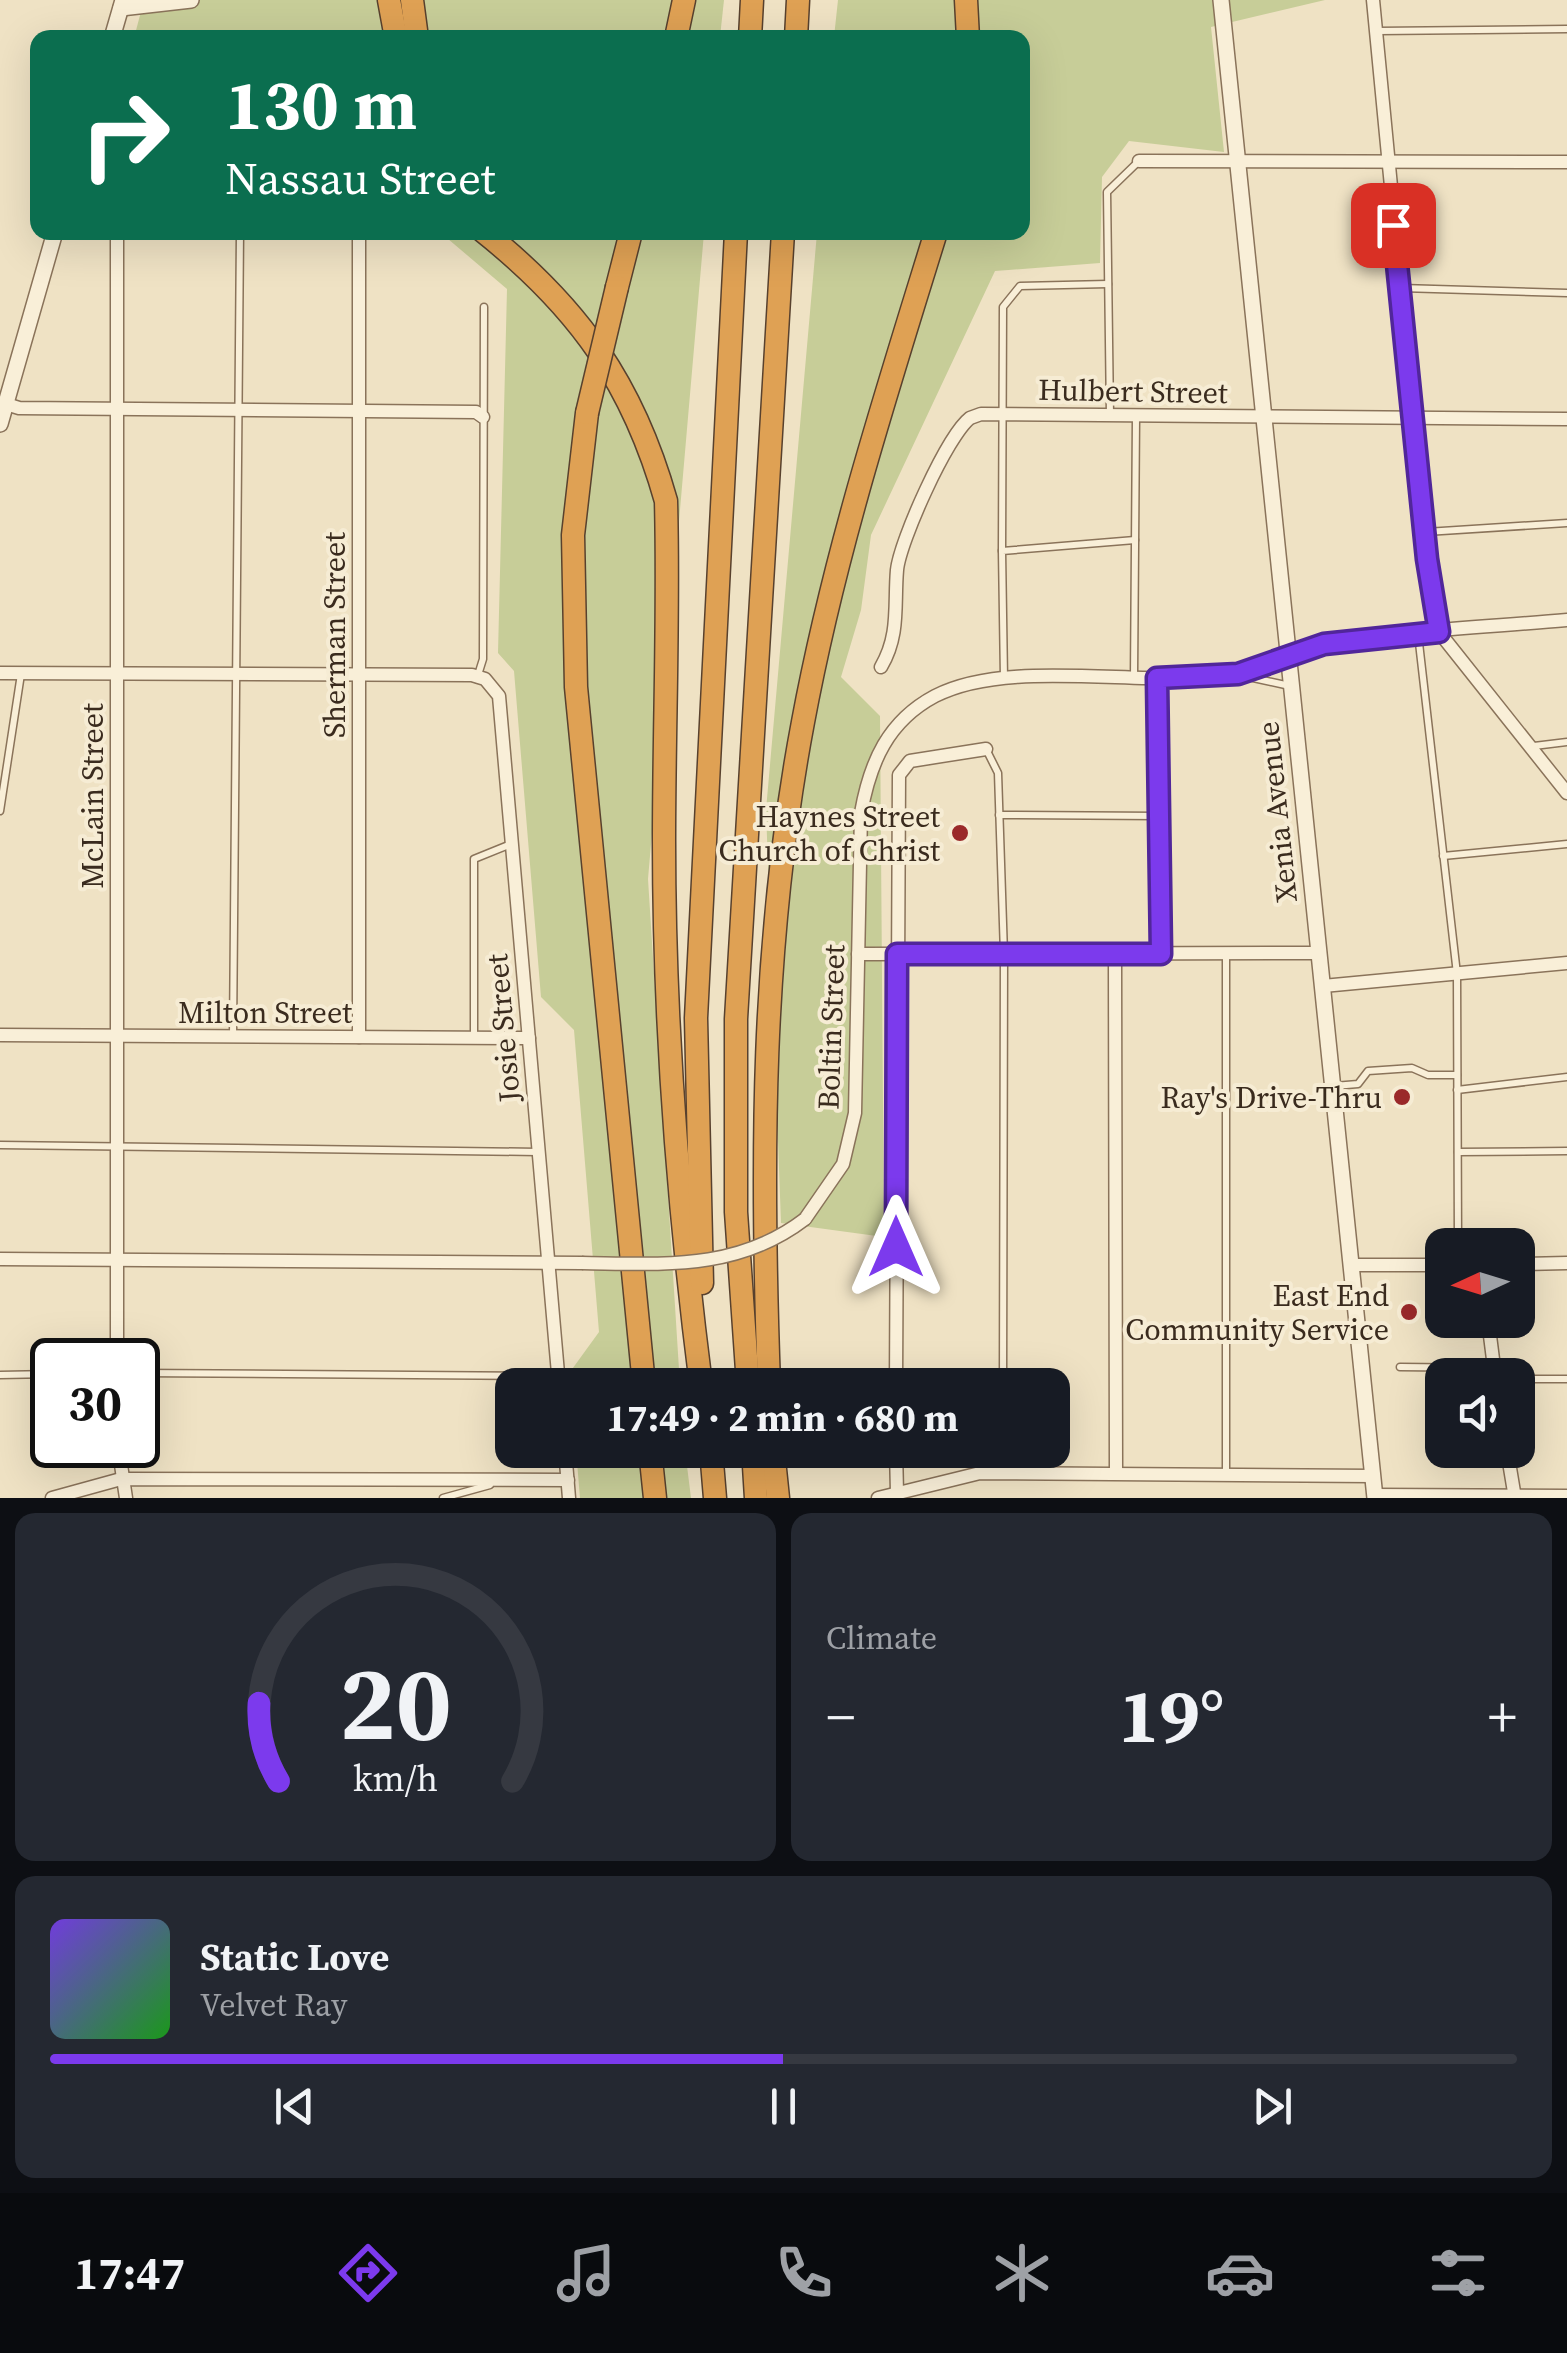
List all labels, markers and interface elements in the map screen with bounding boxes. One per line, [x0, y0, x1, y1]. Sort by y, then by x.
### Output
text: 130 m [225, 56, 417, 152]
icon: right [60, 70, 190, 200]
text: Nassau Street [225, 147, 495, 209]
pin [1351, 183, 1436, 268]
icon: arrive [1366, 198, 1421, 253]
street label: Hulbert Street [1038, 369, 1228, 413]
street label: Sherman Street [314, 532, 355, 738]
street label: McLain Street [72, 703, 113, 889]
street label: Xenia Avenue [1247, 719, 1307, 905]
place label: Haynes Street Church of Christ [719, 796, 940, 871]
marker: Haynes Street Church of Christ [949, 822, 971, 844]
street label: Boltin Street [808, 943, 854, 1110]
street label: Josie Street [476, 952, 530, 1105]
street label: Milton Street [178, 992, 352, 1033]
place label: Ray's Drive-Thru [1161, 1077, 1382, 1118]
marker: Ray's Drive-Thru [1391, 1086, 1413, 1108]
position arrow [844, 1195, 948, 1299]
north arrow [1425, 1228, 1535, 1338]
map controls [1425, 1228, 1535, 1468]
place label: East End Community Service [1125, 1275, 1389, 1350]
marker: East End Community Service [1398, 1301, 1420, 1323]
speed limit sign: 30 [30, 1338, 160, 1468]
button: sound [1425, 1358, 1535, 1468]
text: 17:49 · 2 min · 680 m [606, 1392, 959, 1444]
text: Climate [826, 1616, 937, 1660]
text: 20 [339, 1631, 452, 1774]
text: 19° [1119, 1664, 1224, 1767]
text: − [826, 1679, 855, 1754]
text: + [1488, 1679, 1517, 1754]
text: km/h [353, 1754, 438, 1803]
text: Static Love [200, 1931, 389, 1983]
text: Velvet Ray [200, 1983, 347, 2027]
icon: previous [267, 2079, 322, 2134]
icon: pause [756, 2079, 811, 2134]
icon: next [1245, 2079, 1300, 2134]
icon: directions [333, 2238, 403, 2308]
icon: music [551, 2238, 621, 2308]
icon: phone [769, 2238, 839, 2308]
icon: climate [987, 2238, 1057, 2308]
icon: car [1205, 2238, 1275, 2308]
icon: filters [1423, 2238, 1493, 2308]
text: 17:47 [74, 2242, 185, 2304]

